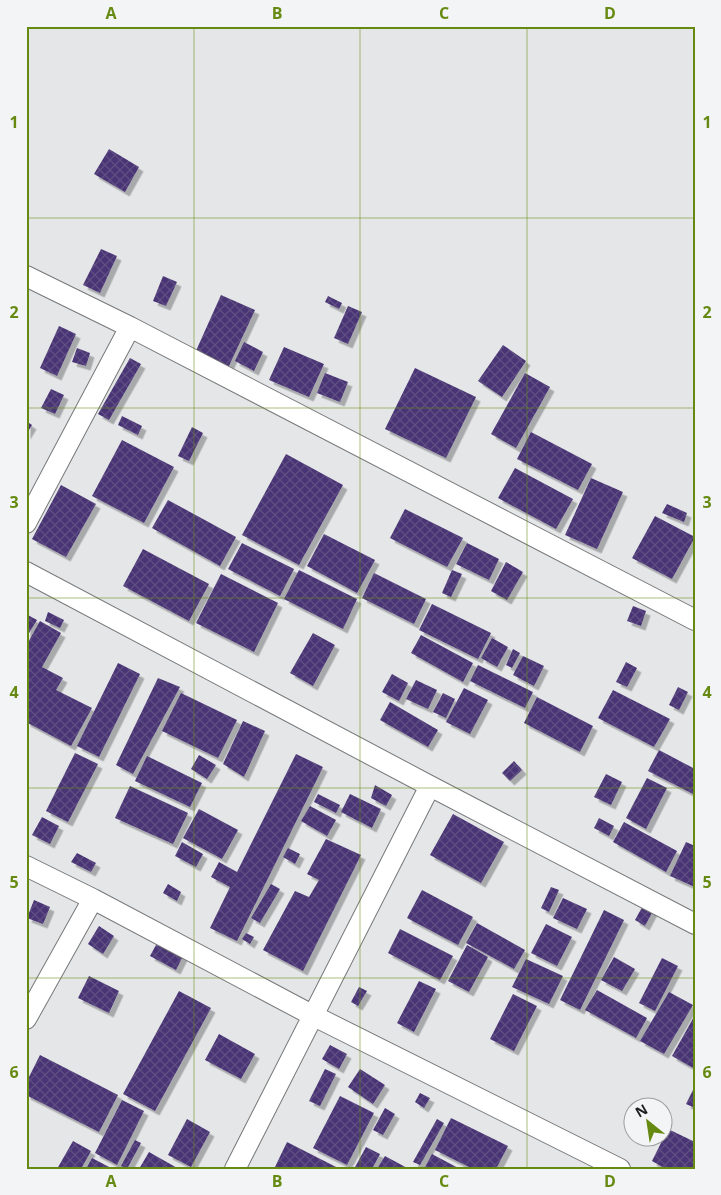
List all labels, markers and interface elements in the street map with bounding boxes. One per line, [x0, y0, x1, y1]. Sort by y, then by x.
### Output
text: A [105, 2, 117, 24]
text: B [272, 2, 282, 24]
text: C [439, 2, 449, 24]
text: D [604, 2, 616, 24]
text: 1 [9, 111, 19, 133]
text: 1 [702, 111, 712, 133]
text: 2 [9, 301, 19, 323]
text: 2 [702, 301, 712, 323]
text: 3 [9, 491, 19, 513]
text: 3 [702, 491, 712, 513]
text: 4 [9, 681, 19, 703]
text: 4 [702, 681, 712, 703]
text: 5 [9, 871, 19, 893]
text: 5 [702, 871, 712, 893]
text: 6 [9, 1061, 19, 1083]
text: 6 [702, 1061, 712, 1083]
north arrow [624, 1098, 674, 1148]
text: N [632, 1099, 651, 1121]
text: A [105, 1170, 117, 1192]
text: B [272, 1170, 282, 1192]
text: C [439, 1170, 449, 1192]
text: D [604, 1170, 616, 1192]

